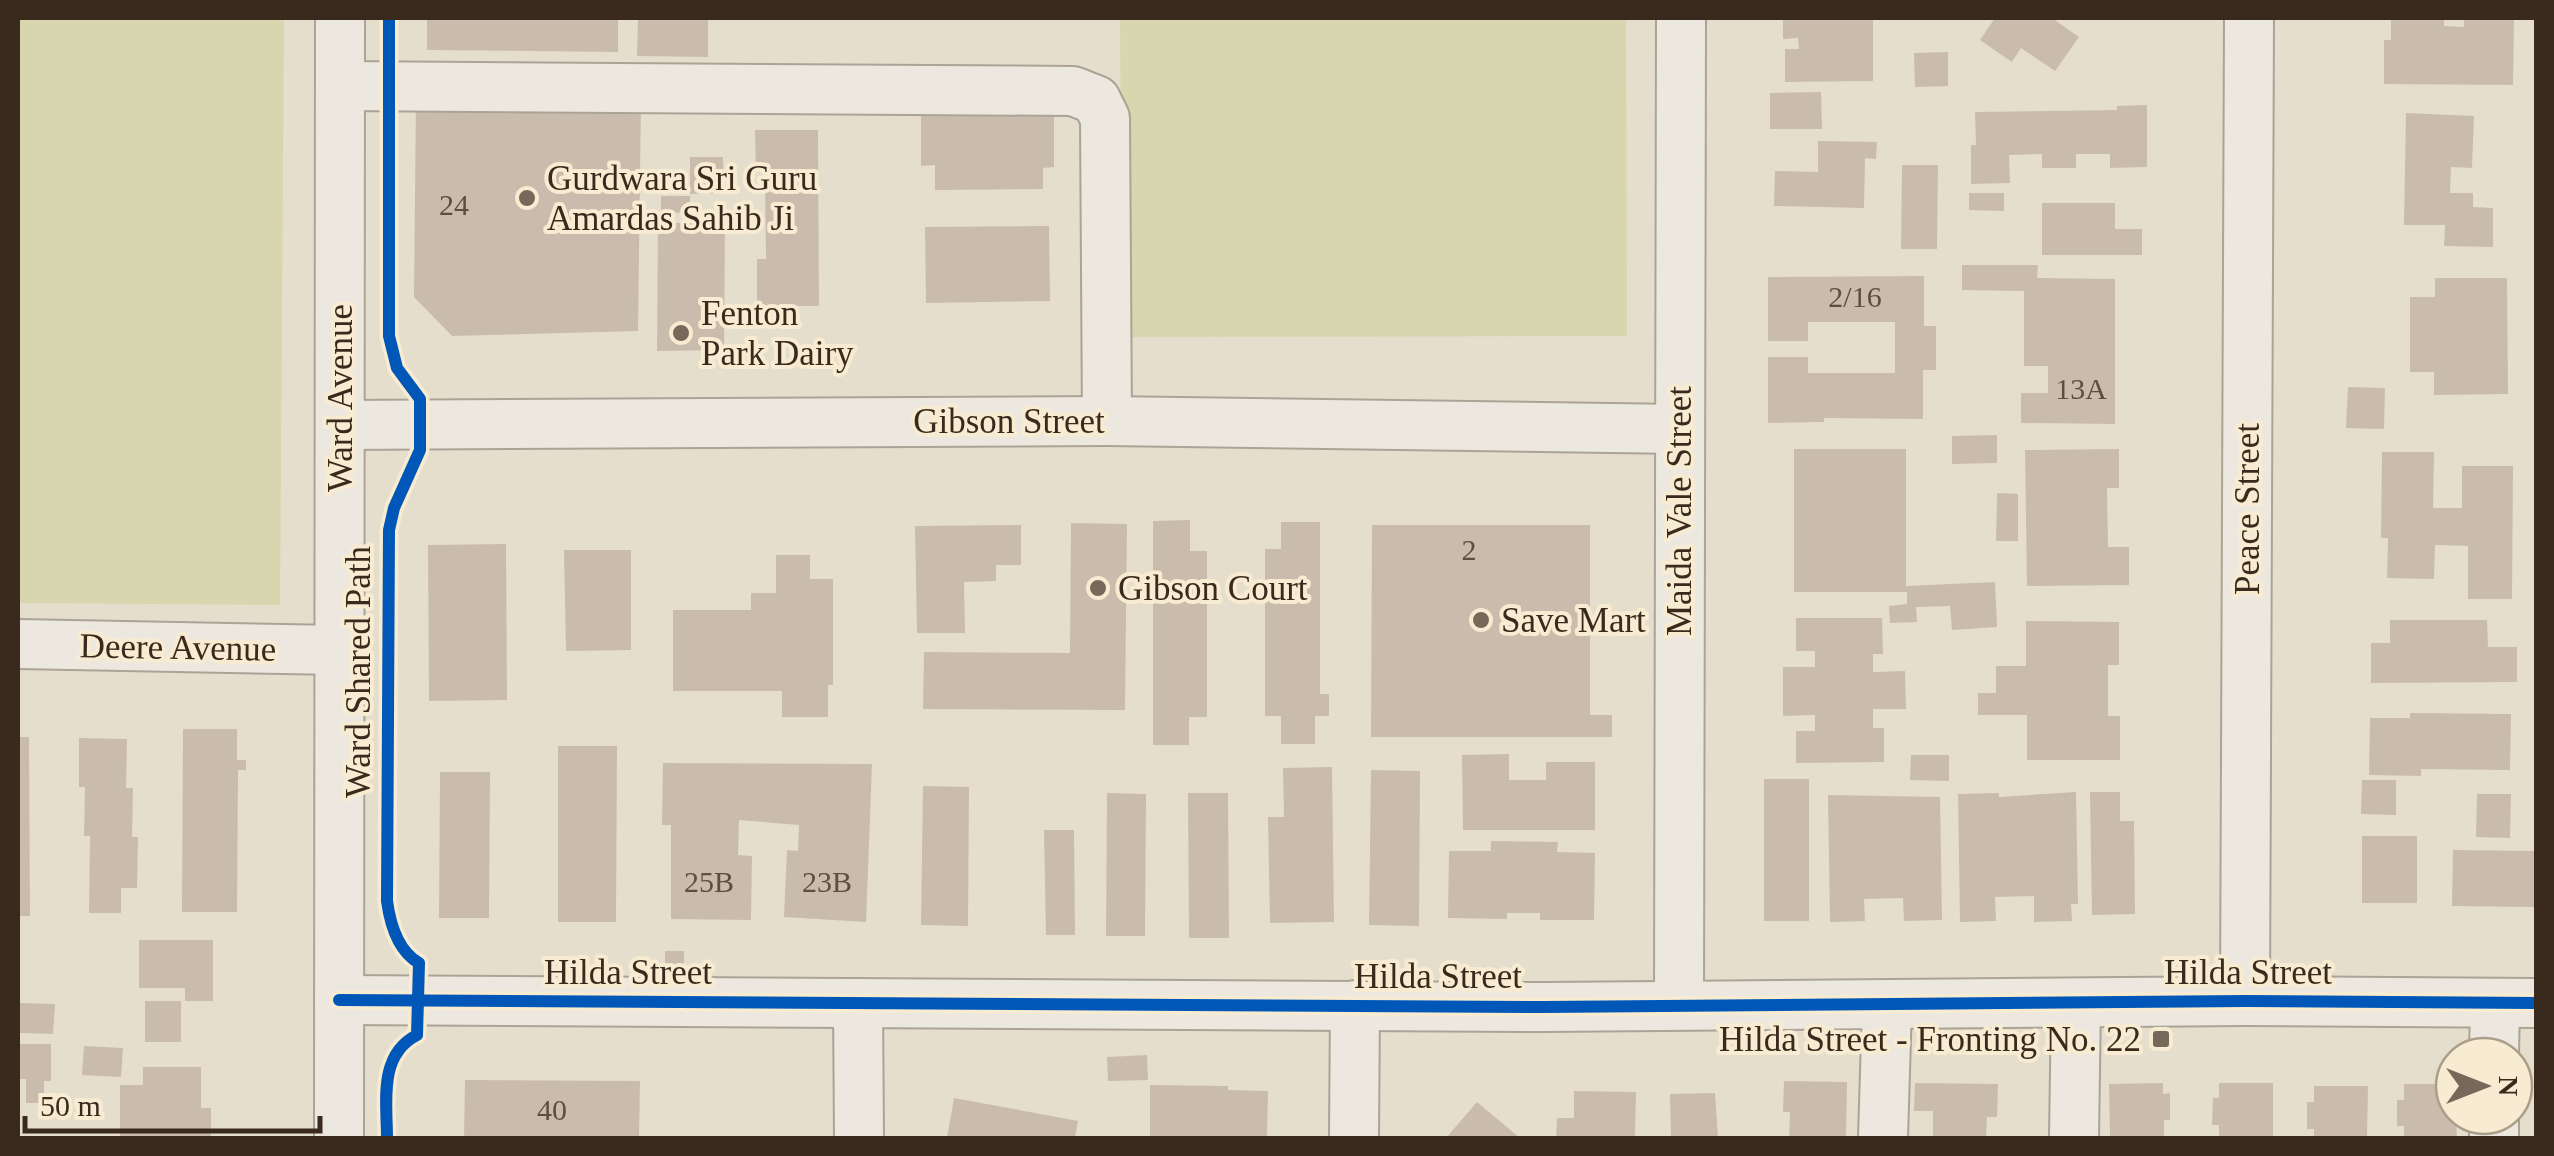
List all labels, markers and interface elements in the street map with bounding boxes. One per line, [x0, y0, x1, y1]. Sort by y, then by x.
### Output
place label: Gurdwara Sri Guru Amardas Sahib Ji [547, 159, 817, 238]
marker: Gurdwara Sri Guru Amardas Sahib Ji [516, 187, 538, 209]
house number: 24 [439, 188, 469, 221]
house number: 2/16 [1828, 280, 1882, 313]
place label: Fenton Park Dairy [701, 294, 854, 373]
street label: Ward Avenue [321, 304, 360, 492]
marker: Fenton Park Dairy [670, 322, 692, 344]
house number: 13A [2055, 372, 2107, 405]
street label: Maida Vale Street [1660, 386, 1699, 636]
street label: Gibson Street [913, 402, 1105, 441]
street label: Peace Street [2228, 423, 2267, 595]
house number: 2 [1462, 533, 1477, 566]
street label: Ward Shared Path [339, 546, 378, 798]
place label: Gibson Court [1118, 569, 1308, 608]
marker: Gibson Court [1087, 577, 1109, 599]
place label: Save Mart [1501, 601, 1646, 640]
marker: Save Mart [1470, 609, 1492, 631]
street label: Deere Avenue [79, 626, 277, 669]
house number: 25B [684, 865, 734, 898]
house number: 23B [802, 865, 852, 898]
street label: Hilda Street [544, 953, 712, 992]
street label: Hilda Street [2164, 953, 2332, 992]
street label: Hilda Street [1354, 957, 1522, 996]
place label: Hilda Street - Fronting No. 22 [1719, 1020, 2141, 1059]
marker: Hilda Street - Fronting No. 22 [2150, 1028, 2172, 1050]
north arrow [2434, 1036, 2534, 1136]
scale bar [25, 1071, 320, 1133]
text: N [2493, 1076, 2524, 1096]
text: 50 m [40, 1089, 101, 1122]
house number: 40 [537, 1093, 567, 1126]

